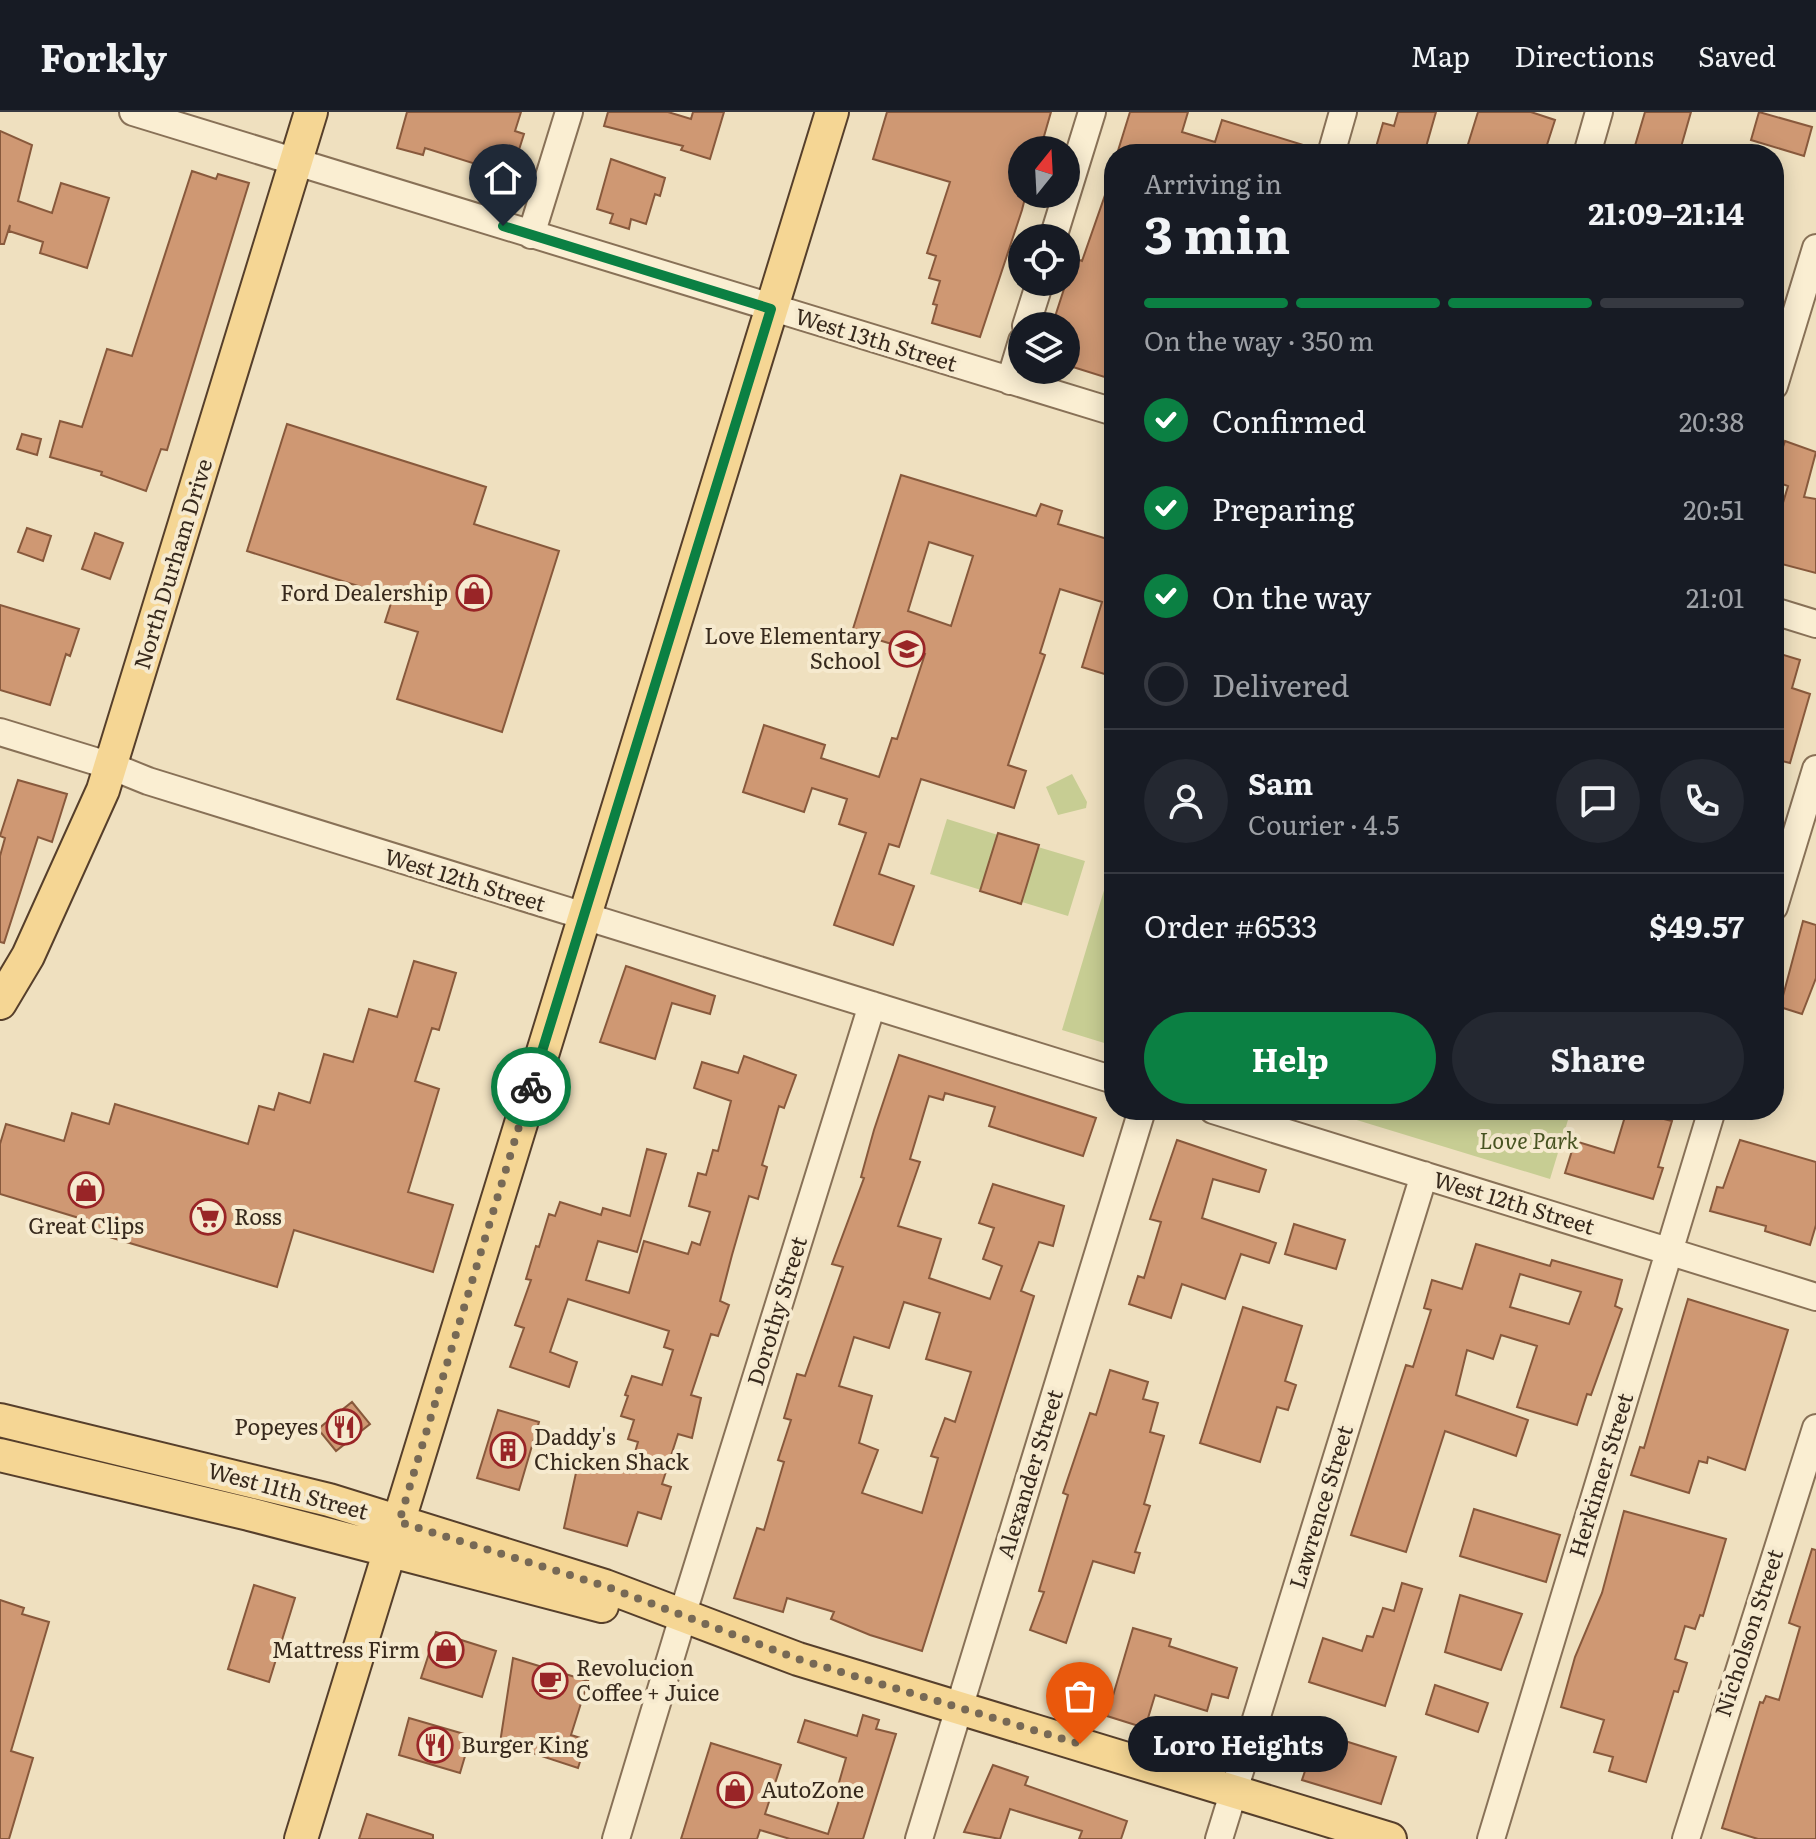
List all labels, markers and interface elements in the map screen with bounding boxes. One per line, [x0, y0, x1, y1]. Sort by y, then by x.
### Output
text: Forkly [40, 27, 167, 84]
text: Map [1411, 34, 1470, 76]
text: Directions [1514, 34, 1654, 76]
text: Saved [1698, 34, 1776, 76]
north arrow [1008, 136, 1080, 208]
map controls [1008, 136, 1080, 384]
pin [469, 144, 537, 226]
icon: home [481, 156, 525, 200]
text: Arriving in [1144, 163, 1282, 202]
text: 21:09–21:14 [1588, 190, 1744, 234]
text: 3 min [1144, 193, 1290, 270]
button: locate [1008, 224, 1080, 296]
street label: West 13th Street [791, 298, 962, 379]
button: layers [1008, 312, 1080, 384]
text: On the way · 350 m [1144, 320, 1374, 359]
icon: check [1144, 398, 1188, 442]
text: Confirmed [1212, 398, 1366, 442]
text: 20:38 [1679, 401, 1744, 440]
street label: North Durham Drive [124, 454, 219, 673]
icon: check [1144, 486, 1188, 530]
text: Preparing [1212, 486, 1354, 530]
text: 20:51 [1683, 489, 1744, 528]
shop icon: Ford Dealership [455, 574, 493, 612]
icon: check [1144, 574, 1188, 618]
text: On the way [1212, 574, 1371, 618]
place label: Ford Dealership [280, 575, 448, 608]
text: 21:01 [1686, 577, 1744, 616]
place label: Love Elementary School [704, 618, 881, 676]
school or university icon: Love Elementary School [888, 630, 926, 668]
text: Delivered [1212, 662, 1349, 706]
button: person [1144, 759, 1228, 843]
button: chat [1556, 759, 1640, 843]
button: phone [1660, 759, 1744, 843]
text: Sam [1248, 760, 1313, 804]
text: Courier · 4.5 [1248, 804, 1400, 843]
street label: West 12th Street [381, 838, 550, 919]
text: Order #6533 [1144, 903, 1317, 947]
text: $49.57 [1649, 903, 1744, 947]
button: Help [1144, 1012, 1436, 1104]
button: Share [1452, 1012, 1744, 1104]
courier [491, 1047, 571, 1127]
icon: bike [509, 1065, 553, 1109]
park label: Love Park [1479, 1123, 1579, 1156]
street label: West 12th Street [1430, 1161, 1599, 1242]
shop icon: Great Clips [67, 1171, 105, 1209]
supermarket icon: Ross [189, 1198, 227, 1236]
place label: Ross [234, 1199, 282, 1232]
place label: Great Clips [28, 1208, 144, 1241]
street label: Dorothy Street [737, 1232, 814, 1389]
street label: Alexander Street [987, 1385, 1070, 1562]
street label: Herkimer Street [1559, 1388, 1640, 1561]
restaurant icon: Popeyes [325, 1408, 363, 1446]
place label: Popeyes [234, 1409, 318, 1442]
place label: Daddy's Chicken Shack [534, 1419, 689, 1477]
street label: Lawrence Street [1279, 1421, 1360, 1592]
building icon: Daddy's Chicken Shack [489, 1431, 527, 1469]
street label: West 11th Street [204, 1452, 372, 1527]
street label: Nicholson Street [1705, 1544, 1790, 1721]
shop icon: Mattress Firm [427, 1631, 465, 1669]
place label: Mattress Firm [272, 1632, 420, 1665]
place label: Revolucion Coffee + Juice [576, 1650, 719, 1708]
cafe icon: Revolucion Coffee + Juice [531, 1662, 569, 1700]
pin [1046, 1662, 1114, 1744]
icon: bag [1058, 1674, 1102, 1718]
callout: Loro Heights [1128, 1716, 1348, 1772]
text: Loro Heights [1153, 1724, 1323, 1763]
restaurant icon: Burger King [416, 1726, 454, 1764]
place label: Burger King [461, 1727, 589, 1760]
shop icon: AutoZone [716, 1771, 754, 1809]
place label: AutoZone [761, 1772, 864, 1805]

